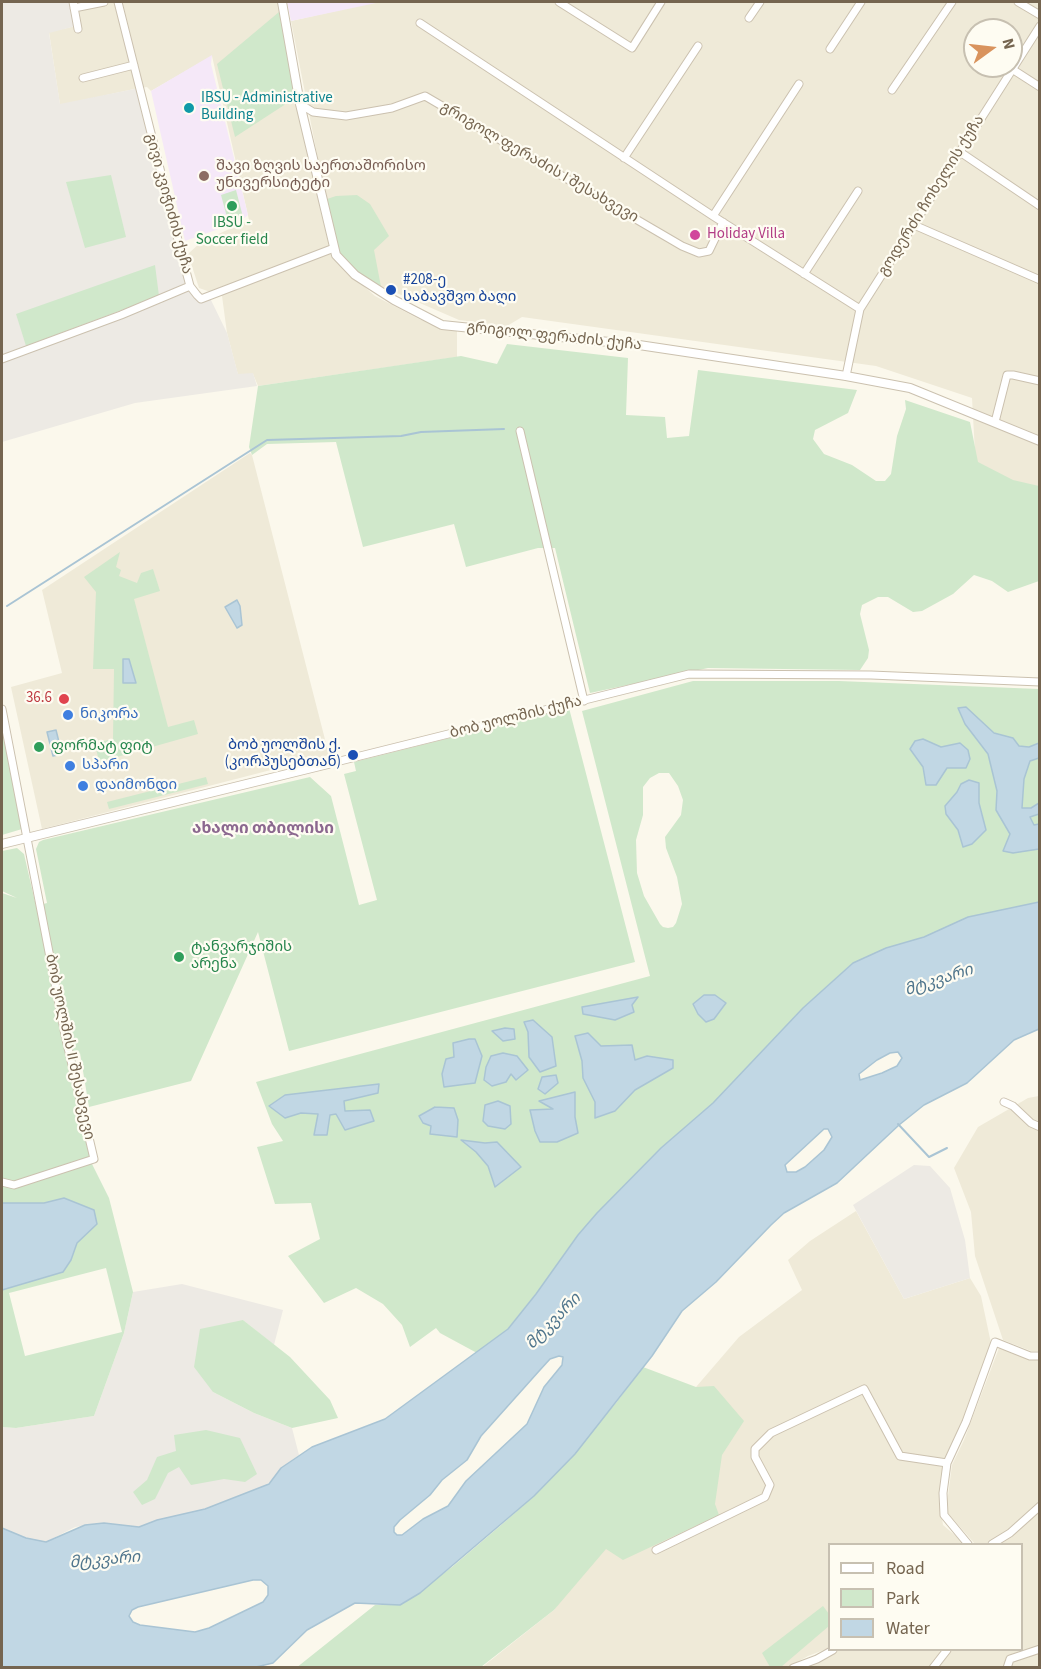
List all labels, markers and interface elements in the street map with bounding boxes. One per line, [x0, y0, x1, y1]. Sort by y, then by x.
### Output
north arrow [963, 18, 1023, 78]
text: N [996, 36, 1020, 52]
place label: IBSU - Administrative Building [201, 90, 333, 125]
street label: გრიგოლ ფერაძის I შესახვევი [437, 99, 641, 227]
marker: IBSU - Administrative Building [182, 101, 196, 115]
street label: გოდერძი ჩოხელის ქუჩა [875, 112, 989, 280]
street label: გივი კვიჭიძის ქუჩა [141, 132, 195, 276]
place label: შავი ზღვის საერთაშორისო უნივერსიტეტი [216, 158, 426, 193]
marker: შავი ზღვის საერთაშორისო უნივერსიტეტი [197, 169, 211, 183]
marker: IBSU - Soccer field [225, 199, 239, 213]
place label: IBSU - Soccer field [196, 215, 268, 250]
place label: Holiday Villa [707, 226, 785, 244]
marker: Holiday Villa [688, 228, 702, 242]
place label: #208-ე საბავშვო ბაღი [403, 272, 516, 307]
marker: #208-ე საბავშვო ბაღი [384, 283, 398, 297]
street label: გრიგოლ ფერაძის ქუჩა [466, 319, 642, 355]
place label: 36.6 [26, 690, 52, 708]
marker: 36.6 [57, 692, 71, 706]
street label: ბობ უოლშის ქუჩა [448, 693, 584, 743]
place label: ნიკორა [80, 706, 138, 724]
marker: ნიკორა [61, 708, 75, 722]
place label: ბობ უოლშის ქ. (კორპუსებთან) [225, 737, 341, 772]
place label: ფორმატ ფიტ [51, 738, 153, 756]
marker: ფორმატ ფიტ [32, 740, 46, 754]
marker: ბობ უოლშის ქ. (კორპუსებთან) [346, 748, 360, 762]
place label: სპარი [82, 757, 129, 775]
marker: სპარი [63, 759, 77, 773]
place label: დაიმონდი [95, 777, 177, 795]
marker: დაიმონდი [76, 779, 90, 793]
district label: ახალი თბილისი [192, 819, 334, 839]
place label: ტანვარჯიშის არენა [191, 939, 292, 974]
marker: ტანვარჯიშის არენა [172, 950, 186, 964]
street label: ბობ უოლშის II შესახვევი [40, 952, 98, 1142]
water label: მტკვარი [902, 961, 976, 1001]
water label: მტკვარი [523, 1290, 585, 1354]
legend [828, 1543, 1023, 1651]
water label: მტკვარი [69, 1548, 141, 1574]
text: Road [886, 1556, 925, 1581]
text: Park [886, 1586, 920, 1611]
text: Water [886, 1616, 930, 1641]

